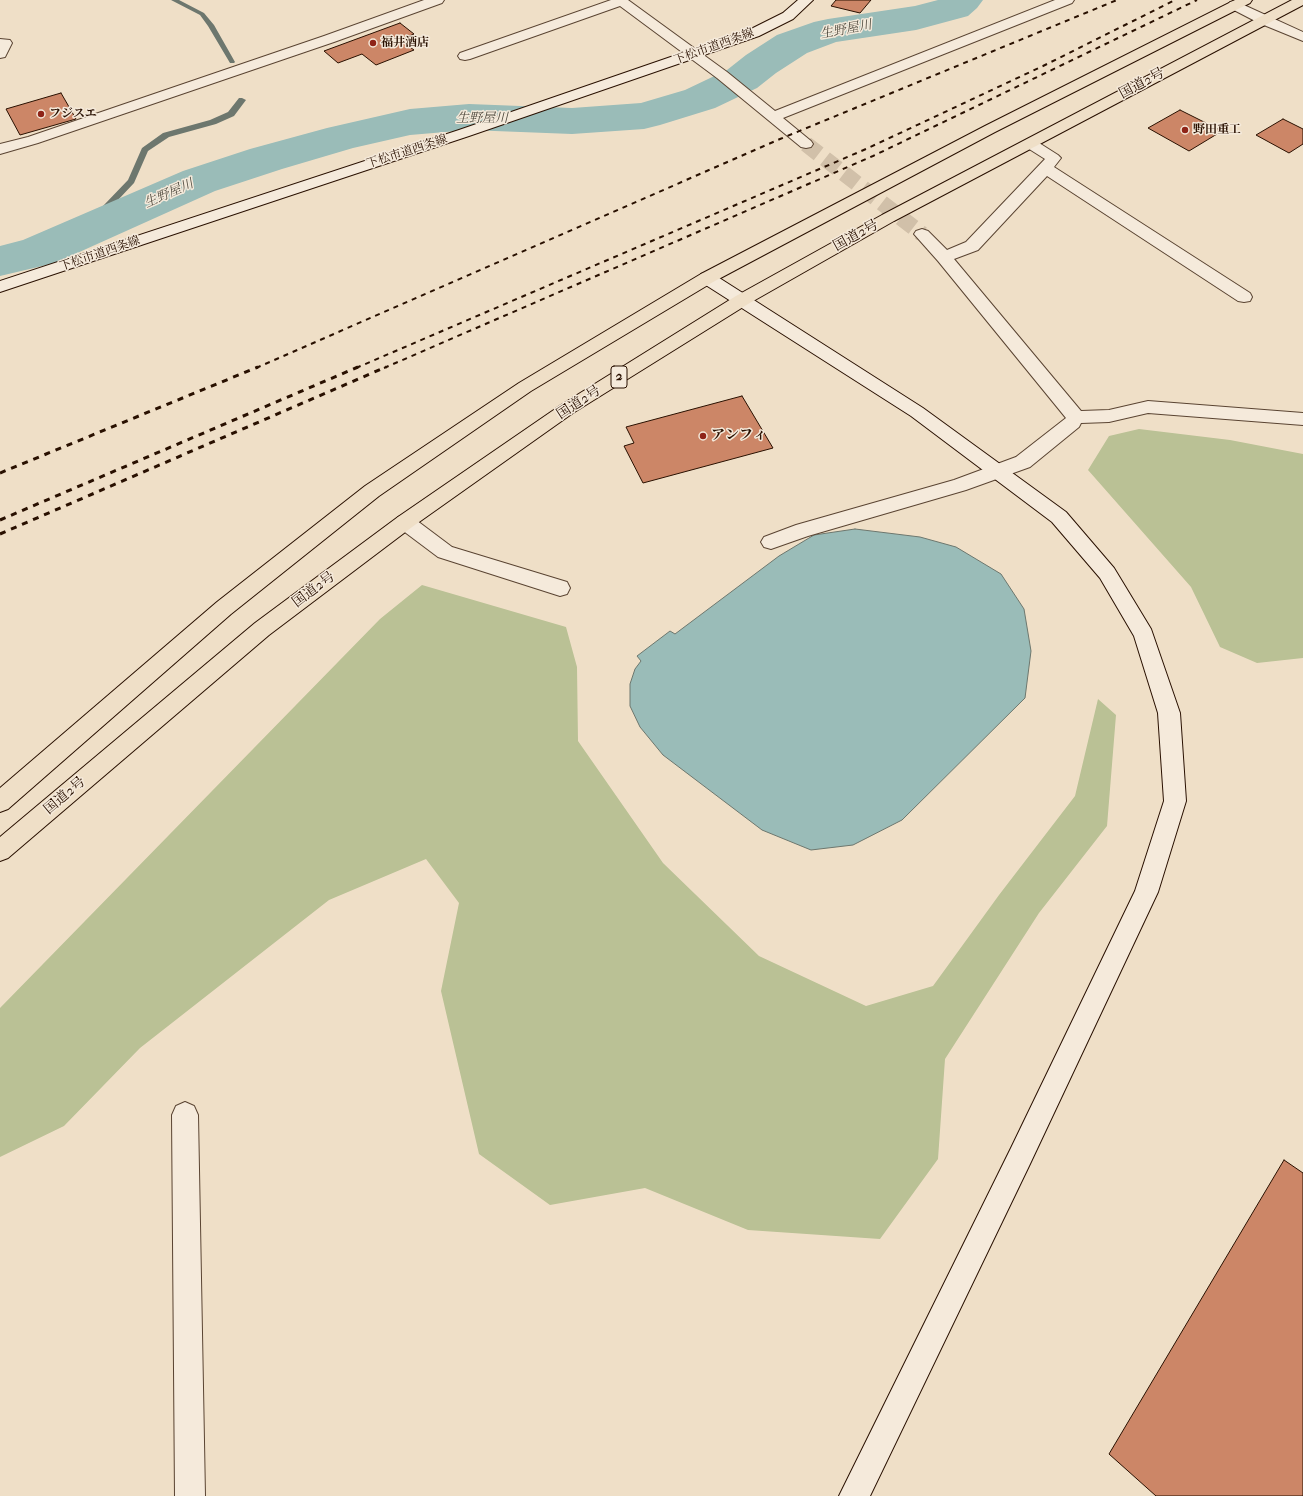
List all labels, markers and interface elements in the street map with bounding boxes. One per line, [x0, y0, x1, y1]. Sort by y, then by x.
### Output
water label: 生野屋川 [819, 17, 873, 43]
street label: 下松市道西条線 [672, 26, 756, 68]
place label: 福井酒店 [381, 36, 429, 50]
marker: 福井酒店 [368, 38, 378, 48]
street label: 国道2号 [1116, 65, 1168, 103]
place label: フジスエ [49, 107, 97, 121]
marker: フジスエ [36, 109, 46, 119]
water label: 生野屋川 [456, 111, 508, 127]
place label: 野田重工 [1193, 123, 1241, 137]
marker: 野田重工 [1180, 125, 1190, 135]
street label: 下松市道西条線 [365, 132, 449, 172]
water label: 生野屋川 [142, 176, 196, 212]
street label: 国道2号 [830, 217, 882, 255]
street label: 下松市道西条線 [58, 234, 142, 274]
road number: 2 [611, 366, 627, 388]
street label: 国道2号 [554, 383, 604, 423]
place label: アンフィ [711, 428, 767, 444]
marker: アンフィ [698, 431, 708, 441]
street label: 国道2号 [289, 568, 339, 612]
street label: 国道2号 [41, 774, 89, 818]

